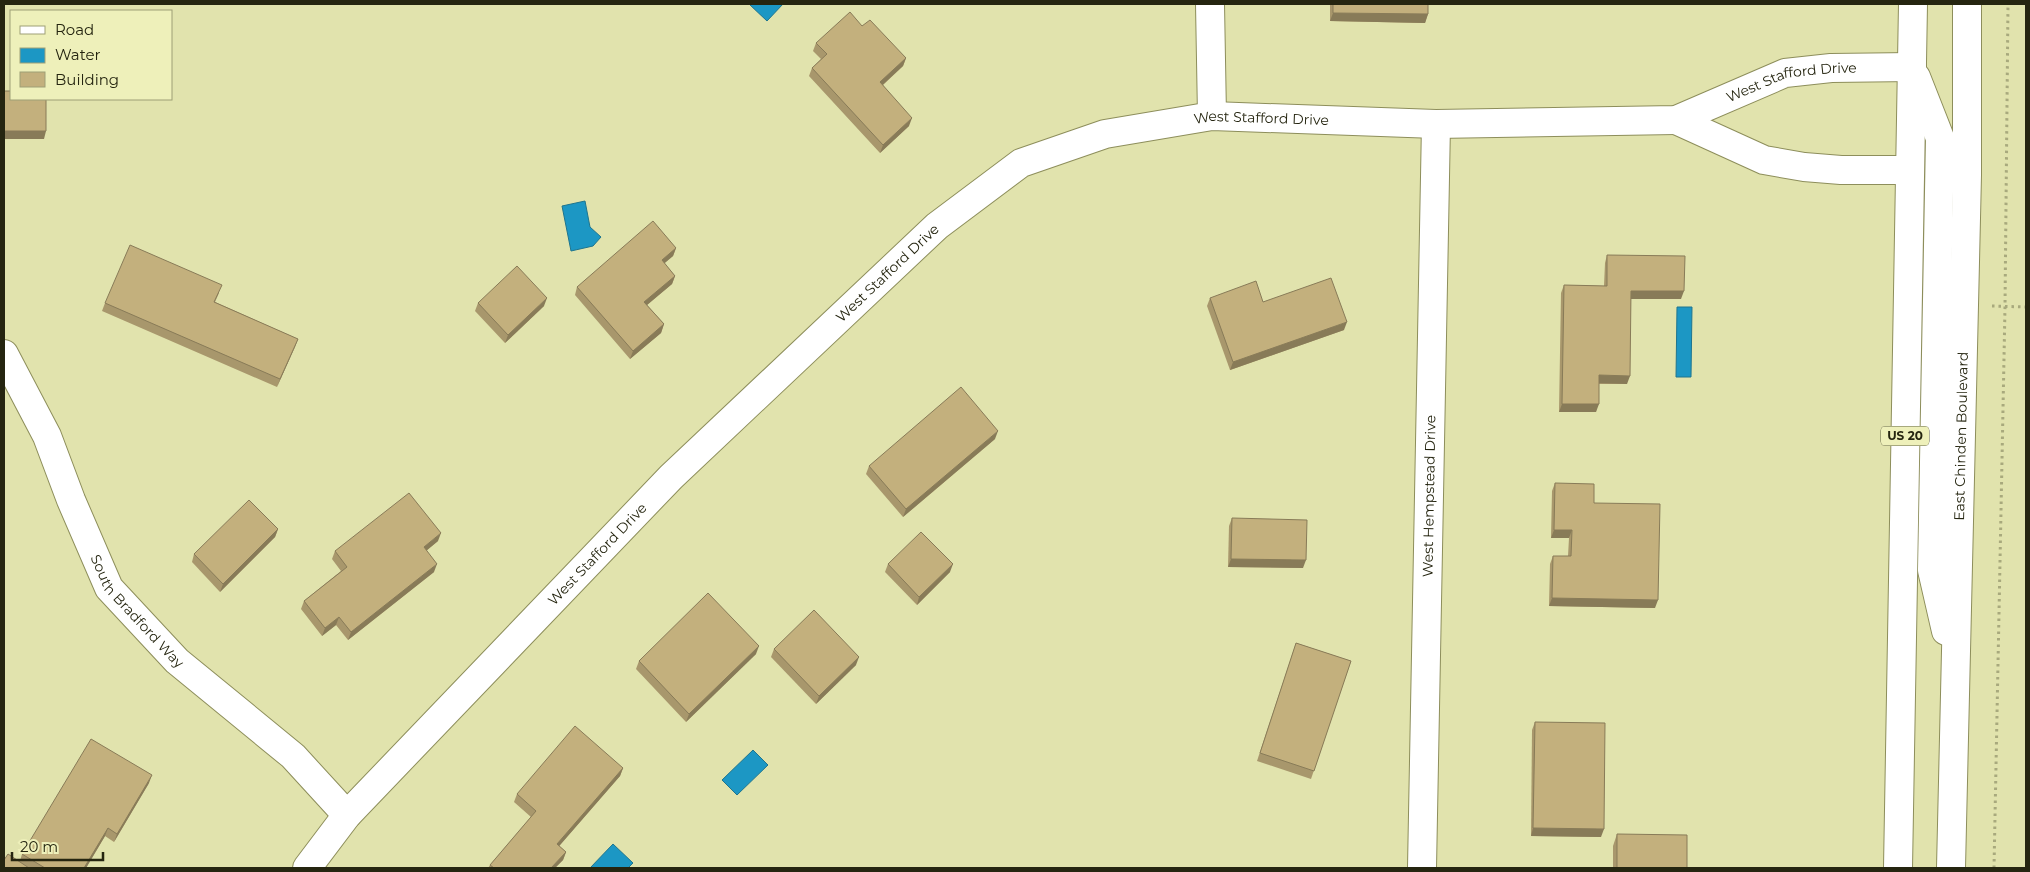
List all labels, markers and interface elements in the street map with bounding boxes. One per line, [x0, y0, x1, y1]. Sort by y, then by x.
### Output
legend [10, 10, 172, 100]
text: Road [55, 20, 94, 39]
text: Water [55, 45, 101, 64]
street label: West Stafford Drive [1723, 59, 1857, 106]
text: Building [55, 70, 119, 89]
street label: West Stafford Drive [1192, 107, 1329, 129]
street label: West Stafford Drive [832, 220, 943, 326]
street label: East Chinden Boulevard [1950, 351, 1972, 521]
street label: West Hempstead Drive [1418, 415, 1440, 577]
road number: US 20 [1881, 426, 1929, 446]
street label: West Stafford Drive [544, 499, 651, 609]
street label: South Bradford Way [87, 552, 188, 672]
scale bar [12, 830, 104, 862]
text: 20 m [20, 837, 58, 856]

